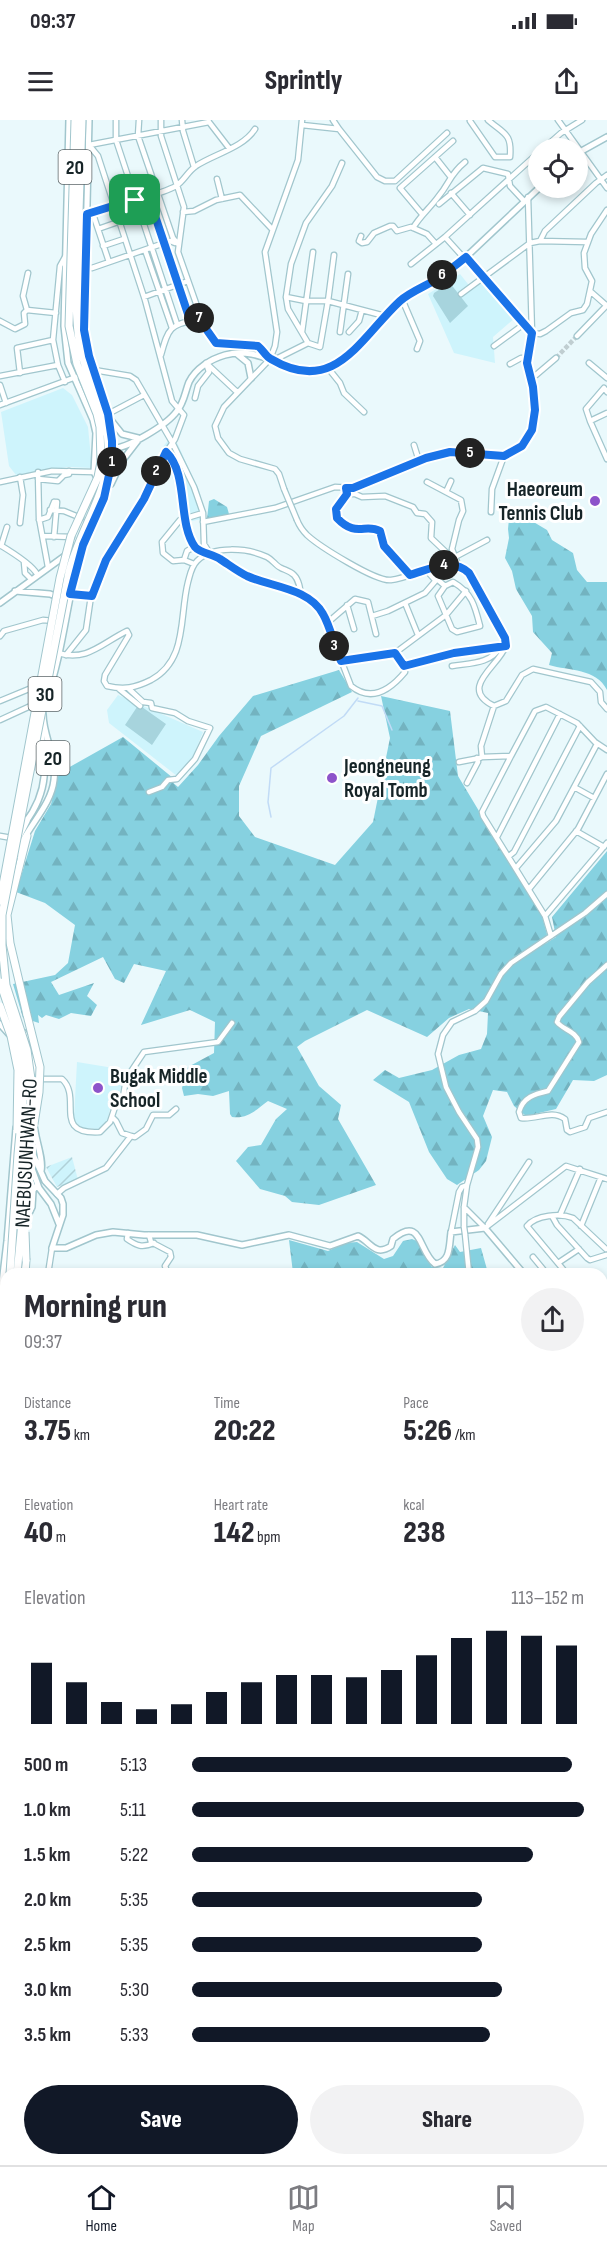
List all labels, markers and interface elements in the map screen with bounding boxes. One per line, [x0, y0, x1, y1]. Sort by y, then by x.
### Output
text: 09:37 [30, 8, 75, 35]
icon: menu [24, 65, 57, 98]
text: Sprintly [265, 65, 342, 97]
icon: share [550, 65, 583, 98]
map controls [528, 138, 588, 198]
button: locate [528, 138, 588, 198]
road number: 20 [58, 150, 92, 184]
pin [109, 174, 160, 225]
icon: arrive [118, 183, 151, 216]
pin: 6 [427, 260, 457, 290]
text: 6 [438, 265, 446, 284]
pin: 7 [184, 303, 214, 333]
text: 7 [196, 308, 202, 327]
pin: 5 [455, 438, 485, 468]
text: 5 [466, 443, 474, 462]
pin: 1 [97, 447, 127, 477]
text: 1 [109, 452, 115, 471]
pin: 2 [141, 456, 171, 486]
text: 2 [152, 461, 160, 480]
place label: Haeoreum Tennis Club [499, 477, 583, 526]
marker: Haeoreum Tennis Club [588, 494, 602, 508]
pin: 4 [429, 550, 459, 580]
text: 4 [440, 555, 448, 574]
pin: 3 [319, 631, 349, 661]
text: 3 [330, 636, 338, 655]
road number: 30 [28, 677, 62, 711]
road number: 20 [36, 741, 70, 775]
place label: Jeongneung Royal Tomb [343, 754, 431, 803]
marker: Jeongneung Royal Tomb [325, 771, 339, 785]
place label: Bugak Middle School [110, 1064, 208, 1113]
street label: NAEBUSUNHWAN-RO [10, 1078, 43, 1228]
marker: Bugak Middle School [91, 1081, 105, 1095]
text: Morning run [24, 1287, 167, 1327]
button: share [521, 1288, 584, 1351]
text: 09:37 [24, 1330, 62, 1354]
text: Distance [24, 1394, 71, 1413]
text: Time [214, 1394, 240, 1413]
text: Pace [403, 1394, 429, 1413]
text: 3.75 [24, 1413, 71, 1449]
text: 20:22 [214, 1413, 276, 1449]
text: 5:26 [403, 1413, 452, 1449]
text: km [71, 1426, 90, 1445]
text: /km [452, 1426, 476, 1445]
text: Elevation [24, 1496, 73, 1515]
text: Heart rate [214, 1496, 268, 1515]
text: kcal [403, 1496, 425, 1515]
text: 40 [24, 1515, 53, 1551]
text: 142 [214, 1515, 254, 1551]
text: 238 [403, 1515, 445, 1551]
text: m [53, 1528, 66, 1547]
text: bpm [254, 1528, 281, 1547]
text: Elevation [24, 1586, 86, 1610]
text: 113–152 m [511, 1586, 584, 1610]
text: 500 m [24, 1753, 68, 1777]
text: 5:13 [120, 1753, 147, 1777]
text: 1.0 km [24, 1798, 71, 1822]
text: 5:11 [120, 1798, 146, 1822]
text: 1.5 km [24, 1843, 70, 1867]
text: 5:22 [120, 1843, 148, 1867]
text: 2.0 km [24, 1888, 71, 1912]
text: 5:35 [120, 1888, 148, 1912]
text: 2.5 km [24, 1933, 71, 1957]
text: 5:35 [120, 1933, 148, 1957]
text: 3.0 km [24, 1978, 71, 2002]
text: 5:30 [120, 1978, 149, 2002]
text: 3.5 km [24, 2023, 71, 2047]
text: 5:33 [120, 2023, 149, 2047]
button: Save [24, 2085, 298, 2154]
button: Share [310, 2085, 584, 2154]
tab: Home [85, 2181, 118, 2236]
tab: Map [287, 2181, 320, 2236]
tab: Saved [489, 2181, 522, 2236]

